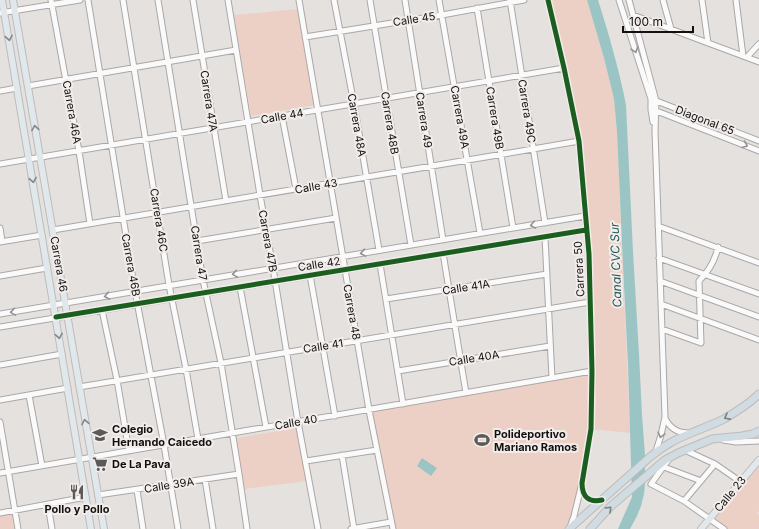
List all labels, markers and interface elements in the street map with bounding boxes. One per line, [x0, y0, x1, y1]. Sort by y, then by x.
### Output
scale bar [623, 8, 693, 34]
street label: Calle 45 [392, 9, 437, 29]
text: 100 m [629, 14, 663, 29]
one-way arrow [4, 35, 12, 42]
one-way arrow [630, 47, 639, 54]
street label: Carrera 47A [197, 69, 221, 133]
street label: Carrera 49C [515, 78, 539, 144]
street label: Carrera 46A [60, 79, 85, 145]
street label: Carrera 49A [448, 84, 473, 150]
street label: Carrera 49B [483, 86, 507, 150]
street label: Carrera 48B [378, 91, 402, 155]
street label: Carrera 49 [413, 91, 435, 149]
street label: Carrera 48A [345, 92, 370, 158]
street label: Diagonal 65 [674, 102, 737, 138]
street label: Calle 44 [259, 105, 305, 127]
one-way arrow [31, 125, 40, 131]
one-way arrow [741, 141, 748, 149]
street label: Calle 43 [294, 175, 339, 197]
one-way arrow [28, 177, 36, 184]
street label: Carrera 46C [147, 187, 171, 253]
street label: Carrera 47B [256, 209, 280, 273]
one-way arrow [530, 220, 536, 228]
water label: Canal CVC Sur [607, 222, 624, 308]
street label: Carrera 47 [188, 224, 210, 282]
street label: Carrera 46B [119, 233, 143, 297]
street label: Carrera 46 [47, 235, 71, 293]
street label: Carrera 50 [571, 241, 587, 297]
one-way arrow [360, 248, 366, 257]
street label: Calle 42 [297, 254, 341, 274]
one-way arrow [232, 270, 238, 278]
street label: Calle 41A [441, 276, 491, 298]
street label: Carrera 48 [340, 283, 364, 341]
one-way arrow [104, 291, 110, 300]
one-way arrow [10, 307, 16, 315]
one-way arrow [54, 333, 63, 339]
street label: Calle 41 [302, 336, 344, 356]
street label: Calle 40A [448, 347, 501, 369]
street label: Calle 40 [274, 411, 318, 433]
one-way arrow [724, 412, 731, 419]
one-way arrow [82, 418, 90, 425]
place label: Colegio Hernando Caicedo [112, 422, 212, 449]
school or university icon: Colegio Hernando Caicedo [91, 426, 109, 444]
place label: Polideportivo Mariano Ramos [494, 427, 577, 454]
sports icon: Polideportivo Mariano Ramos [473, 431, 491, 449]
one-way arrow [657, 431, 666, 438]
supermarket icon: De La Pava [91, 455, 109, 473]
place label: De La Pava [112, 457, 170, 471]
street label: Calle 23 [711, 473, 749, 515]
street label: Calle 39A [143, 474, 195, 496]
restaurant icon: Pollo y Pollo [68, 483, 86, 501]
place label: Pollo y Pollo [45, 502, 110, 516]
one-way arrow [604, 506, 612, 514]

